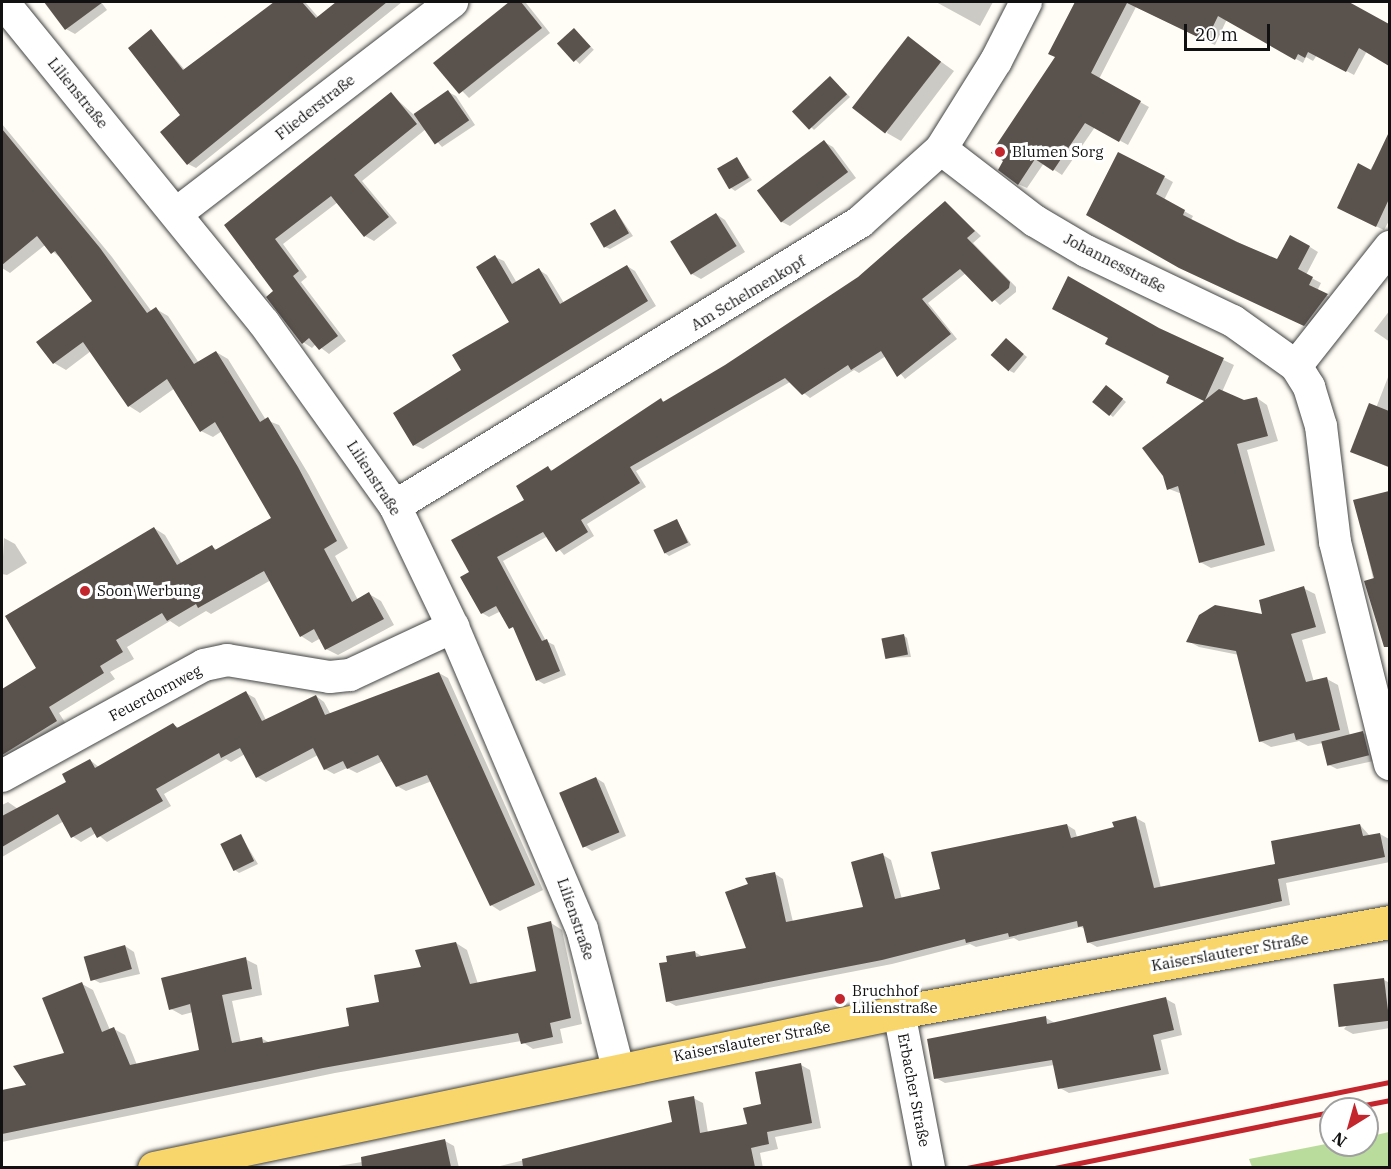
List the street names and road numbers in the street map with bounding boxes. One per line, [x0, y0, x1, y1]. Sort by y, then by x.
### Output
street label: Lilienstraße [44, 54, 112, 132]
street label: Fliederstraße [272, 70, 358, 144]
street label: Johannesstraße [1061, 230, 1169, 296]
street label: Am Schelmenkopf [688, 252, 808, 334]
street label: Lilienstraße [343, 437, 405, 519]
street label: Feuerdornweg [106, 661, 204, 725]
street label: Lilienstraße [554, 876, 598, 962]
street label: Kaiserslauterer Straße [1150, 929, 1310, 975]
street label: Kaiserslauterer Straße [672, 1017, 832, 1065]
street label: Erbacher Straße [894, 1032, 934, 1148]

